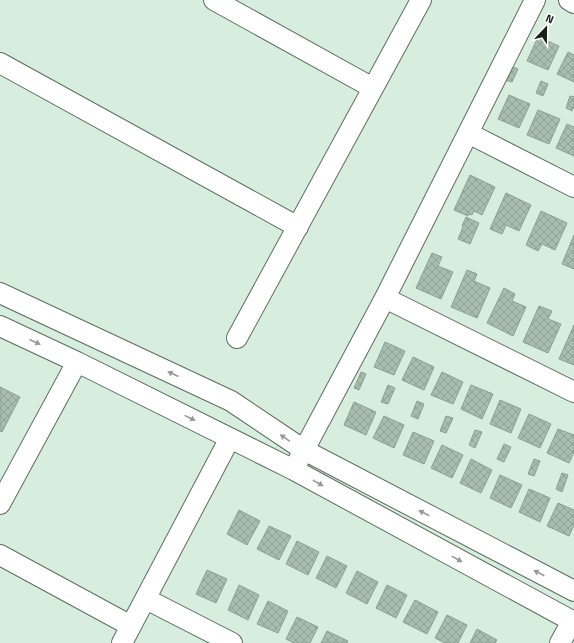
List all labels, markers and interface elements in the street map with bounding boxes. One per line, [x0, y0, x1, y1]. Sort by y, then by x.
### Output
north arrow [526, 8, 566, 48]
text: N [543, 10, 556, 28]
one-way arrow [30, 339, 41, 345]
one-way arrow [167, 371, 178, 377]
one-way arrow [184, 415, 196, 421]
one-way arrow [280, 434, 290, 442]
one-way arrow [312, 480, 324, 486]
one-way arrow [418, 510, 430, 516]
one-way arrow [451, 555, 463, 562]
one-way arrow [534, 569, 545, 576]

